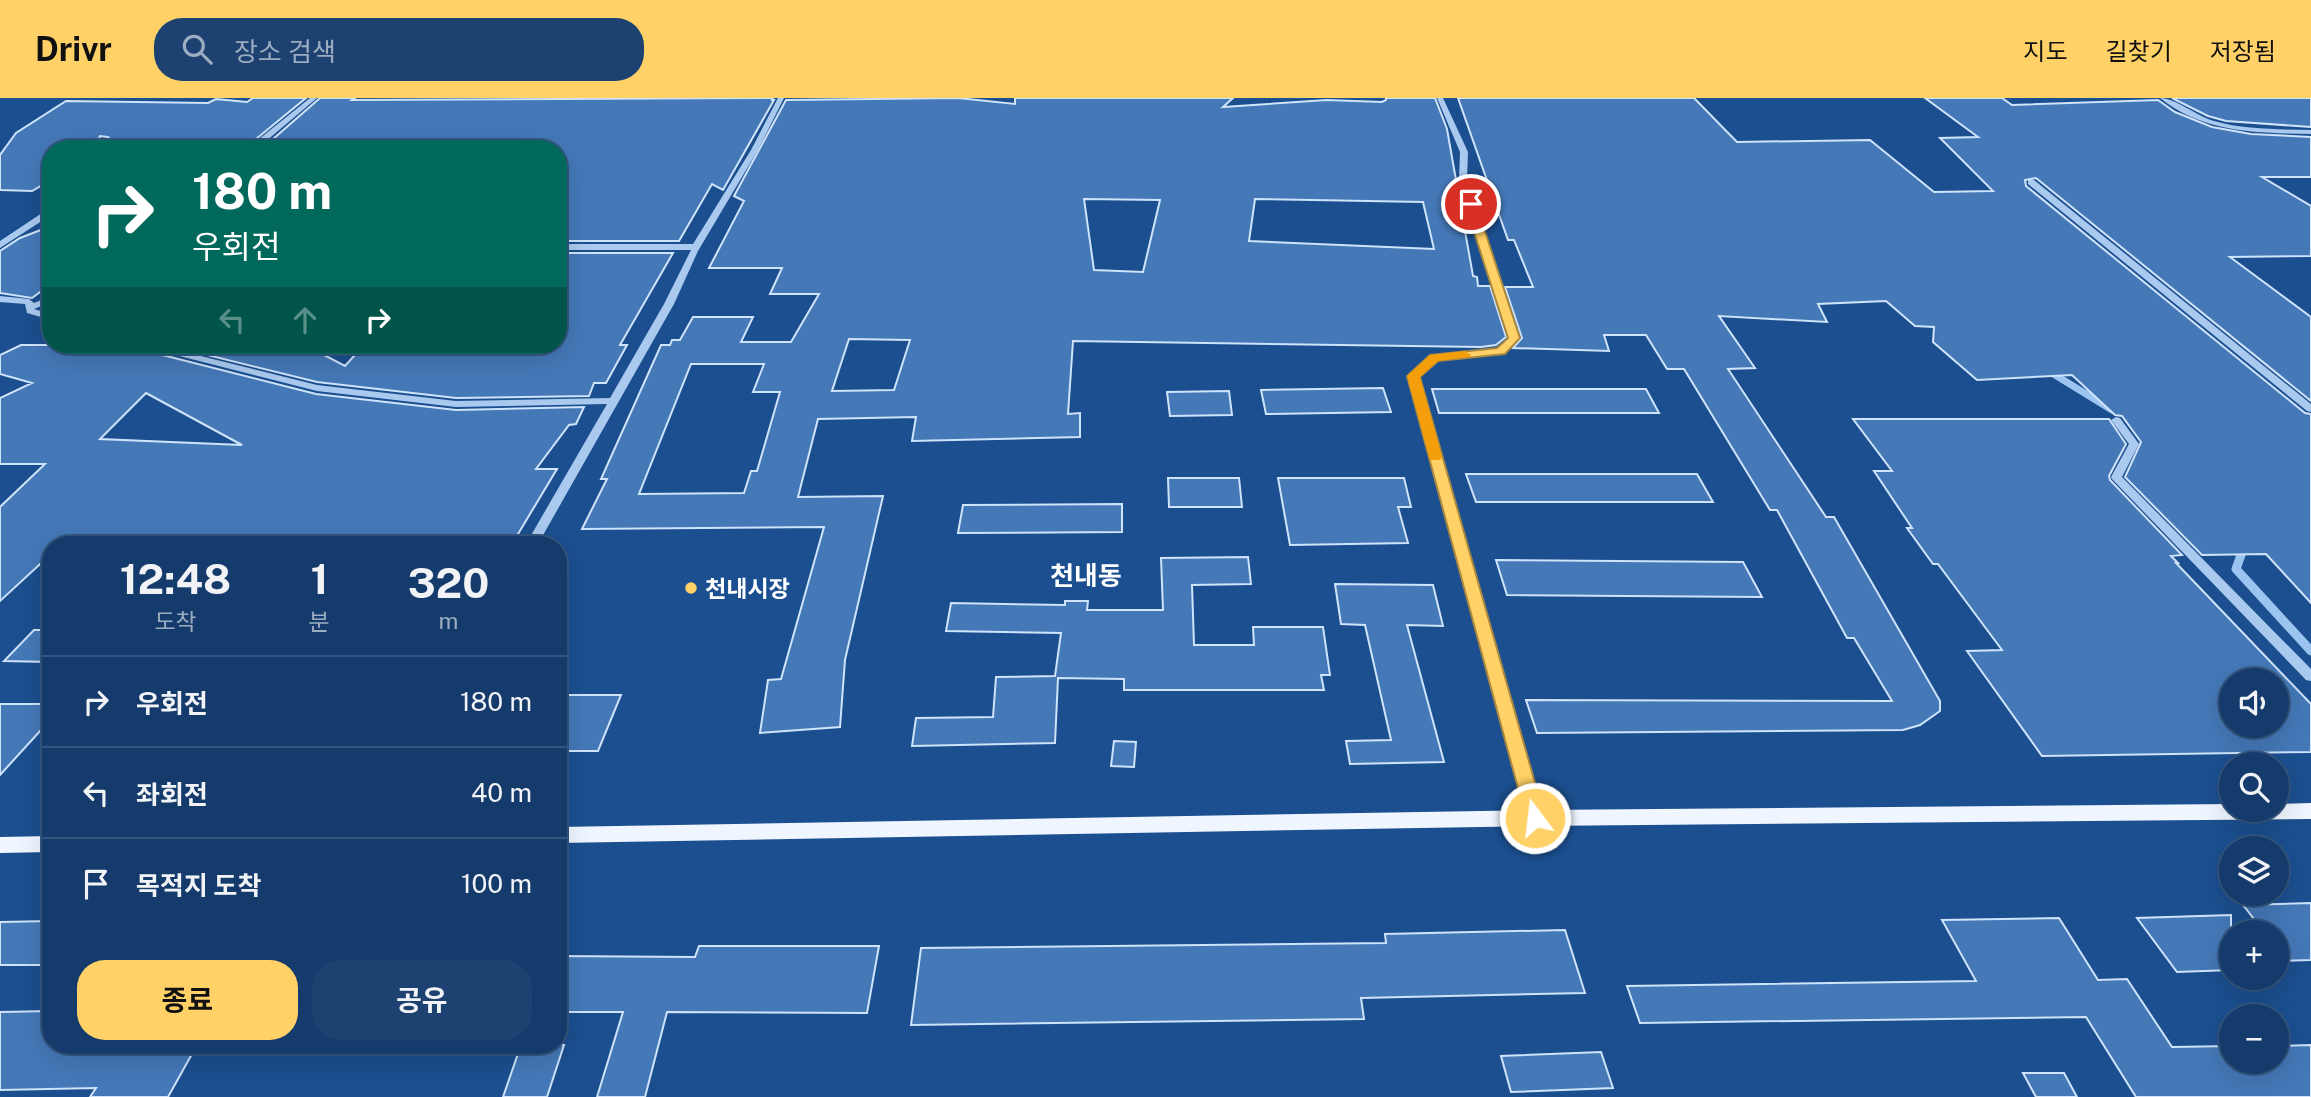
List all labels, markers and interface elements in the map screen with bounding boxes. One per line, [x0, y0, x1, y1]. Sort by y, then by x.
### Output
search box [154, 18, 644, 81]
text: Drivr [35, 30, 112, 68]
icon: search [178, 30, 216, 68]
text: 장소 검색 [234, 36, 336, 67]
text: 지도 [2023, 37, 2068, 65]
text: 길찾기 [2106, 37, 2172, 65]
text: 저장됨 [2210, 37, 2276, 65]
text: 180 m [192, 162, 332, 220]
icon: right [77, 168, 168, 259]
pin [1441, 174, 1501, 234]
icon: arrive [1452, 185, 1490, 223]
text: 우회전 [192, 228, 280, 265]
icon: left [213, 301, 251, 339]
icon: ahead [286, 301, 324, 339]
icon: right [359, 301, 397, 339]
text: 12:48 [120, 554, 231, 603]
text: 1 [310, 554, 328, 603]
text: 320 [408, 558, 489, 607]
district label: 천내동 [1050, 560, 1122, 591]
place label: 천내시장 [705, 575, 790, 602]
marker: 천내시장 [683, 580, 699, 596]
text: m [439, 607, 458, 634]
text: 도착 [154, 608, 197, 635]
text: 분 [309, 608, 330, 635]
map controls [2219, 668, 2289, 1074]
button: sound [2219, 668, 2289, 738]
icon: right [77, 683, 115, 721]
text: 180 m [460, 686, 532, 717]
text: 우회전 [136, 688, 208, 719]
button: search [2219, 752, 2289, 822]
icon: left [77, 774, 115, 812]
text: 40 m [471, 777, 532, 808]
text: 좌회전 [136, 779, 208, 810]
position arrow [1498, 781, 1572, 855]
button: layers [2219, 836, 2289, 906]
icon: arrive [77, 865, 115, 903]
text: 100 m [461, 868, 532, 899]
text: 목적지 도착 [136, 870, 261, 901]
button: + [2219, 920, 2289, 990]
button: 종료 [77, 960, 298, 1040]
button: 공유 [312, 960, 532, 1040]
button: − [2219, 1004, 2289, 1074]

